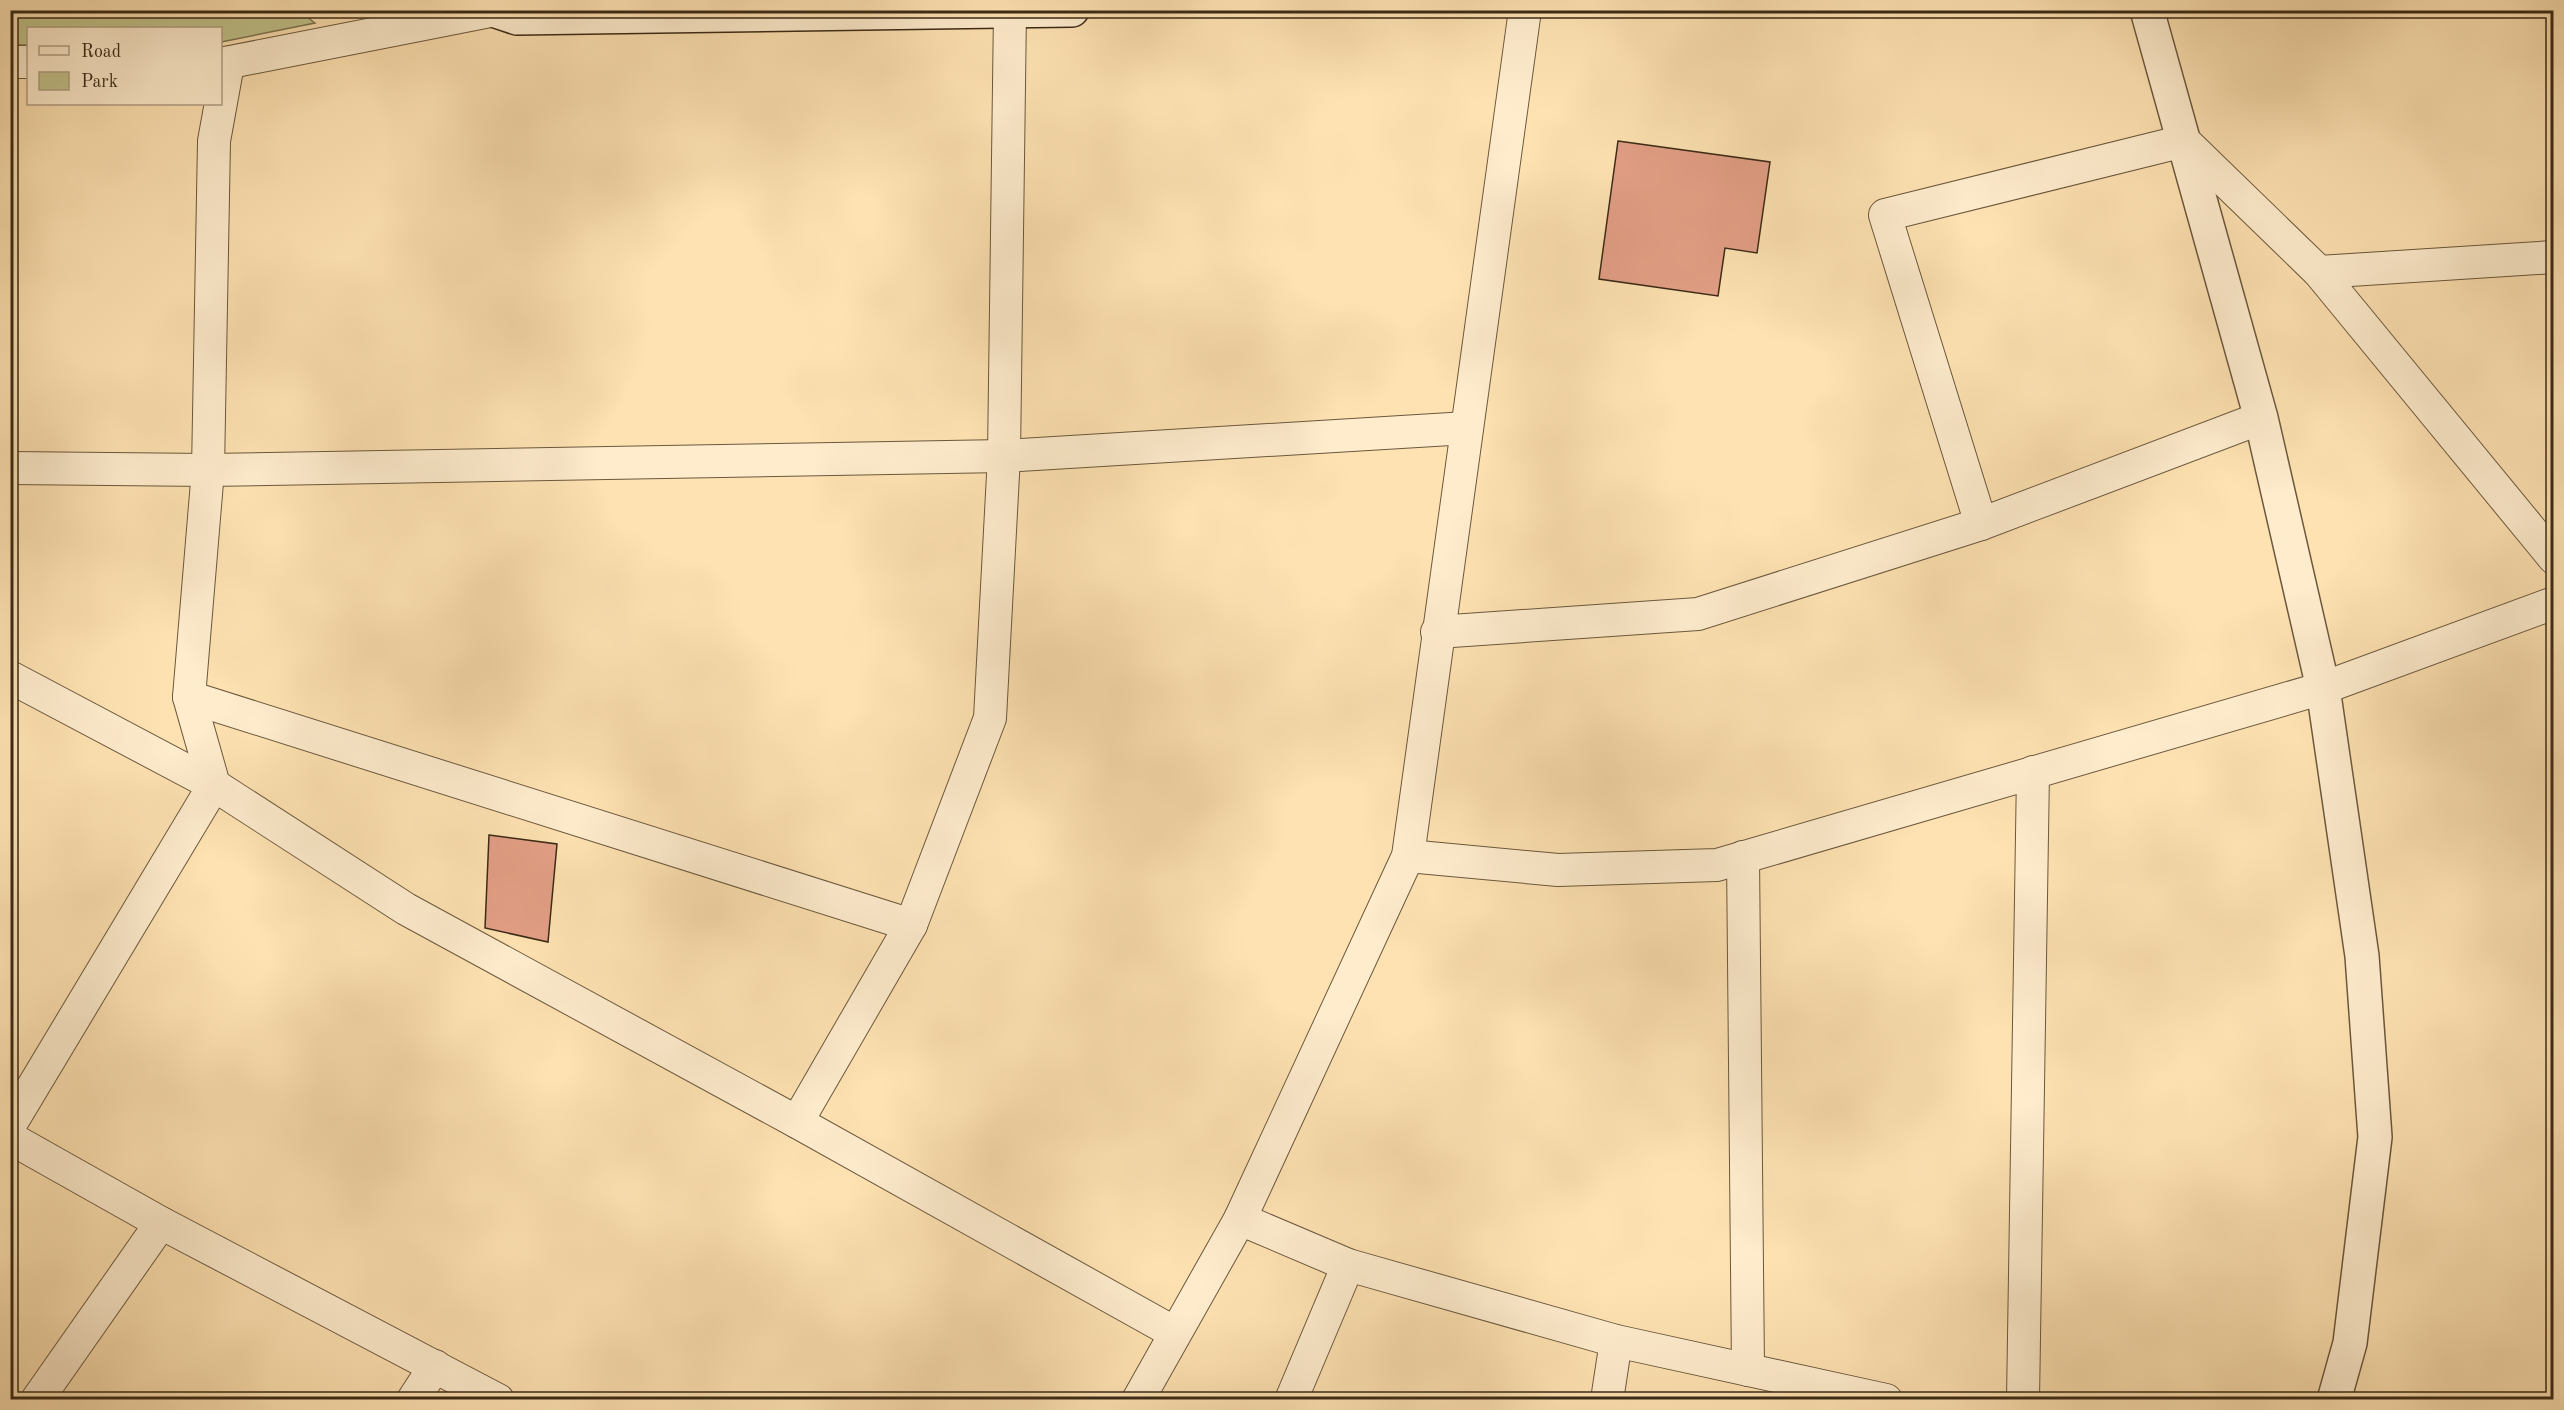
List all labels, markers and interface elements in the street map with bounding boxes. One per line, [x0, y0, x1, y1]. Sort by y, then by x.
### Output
legend [27, 27, 222, 105]
text: Road [81, 43, 121, 61]
text: Park [81, 73, 118, 91]

